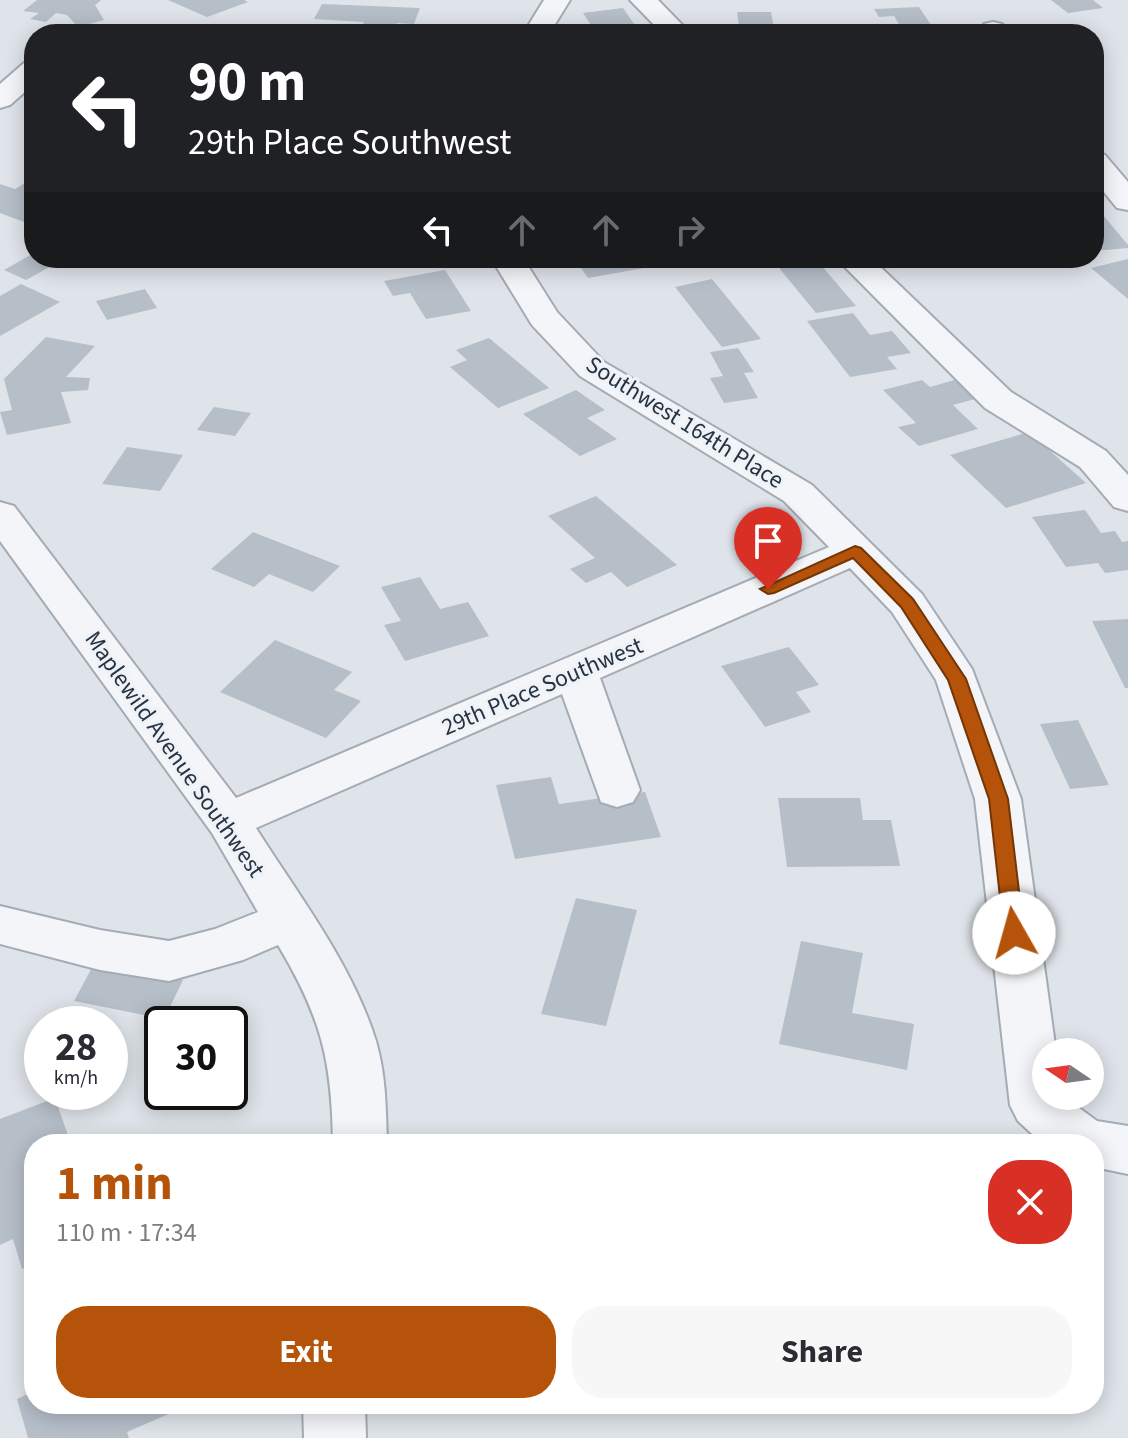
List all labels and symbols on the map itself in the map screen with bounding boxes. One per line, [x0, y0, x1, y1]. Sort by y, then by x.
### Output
street label: Southwest 164th Place [579, 347, 790, 498]
pin [734, 507, 802, 589]
street label: Maplewild Avenue Southwest [76, 624, 273, 885]
street label: 29th Place Southwest [436, 628, 648, 745]
position arrow [972, 891, 1056, 975]
speed limit sign: 30 [144, 1006, 248, 1110]
north arrow [1032, 1038, 1104, 1110]

